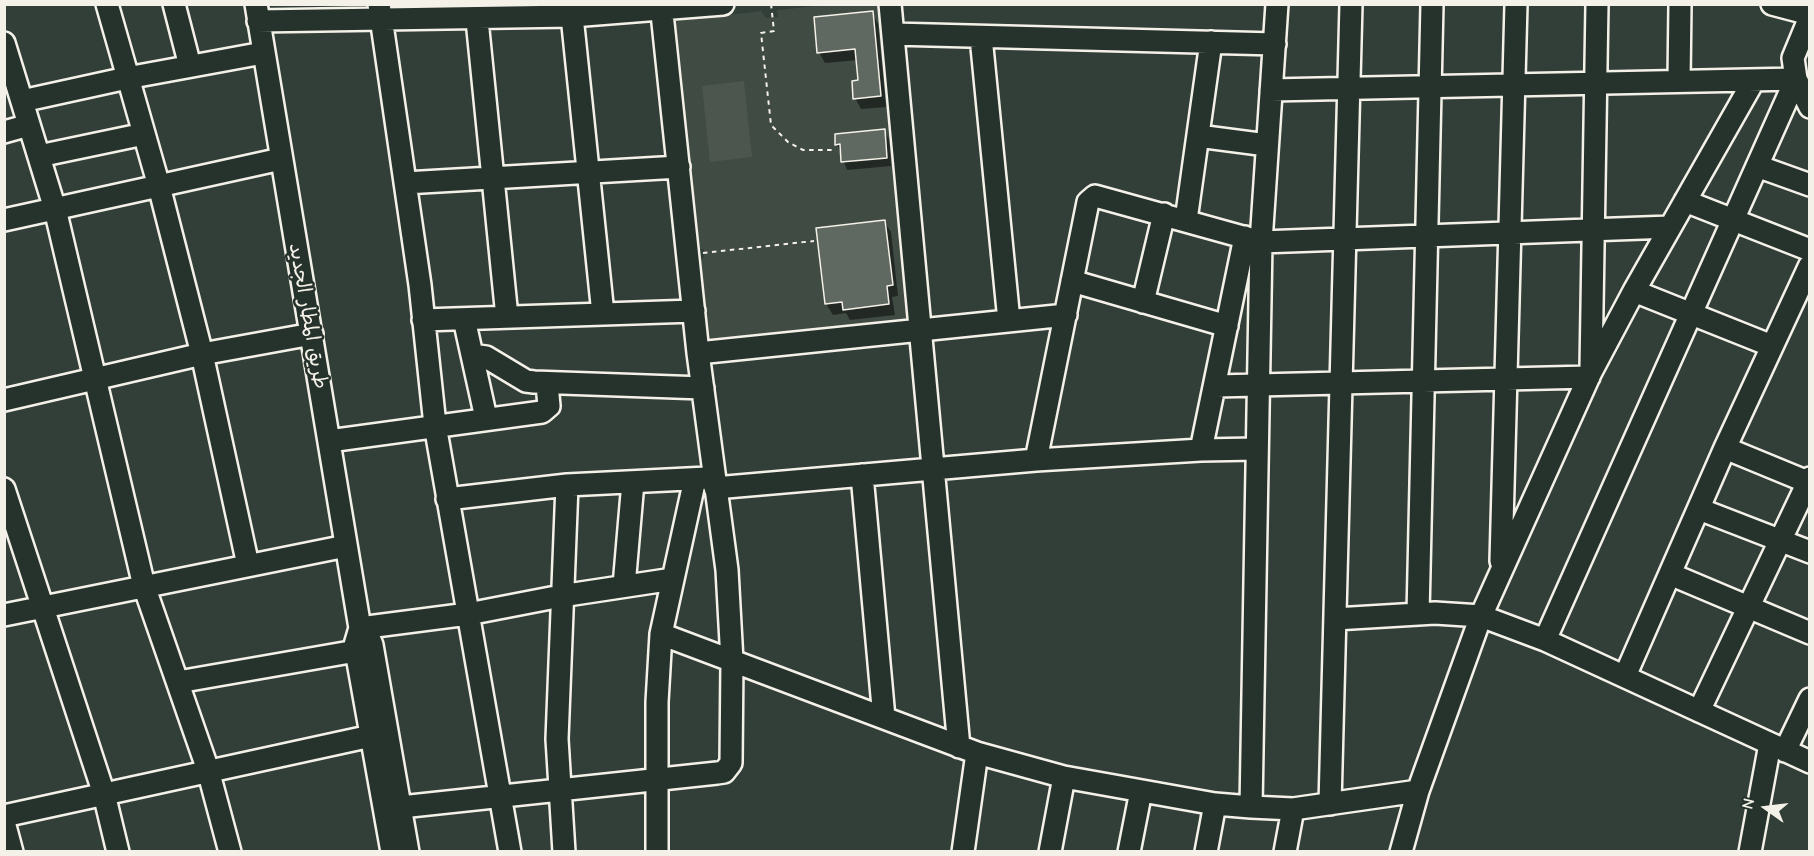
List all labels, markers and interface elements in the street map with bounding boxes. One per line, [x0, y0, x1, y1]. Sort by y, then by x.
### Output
street label: طريق المطار الجديد [283, 241, 333, 391]
north arrow [1736, 778, 1796, 838]
text: N [1739, 796, 1759, 811]

